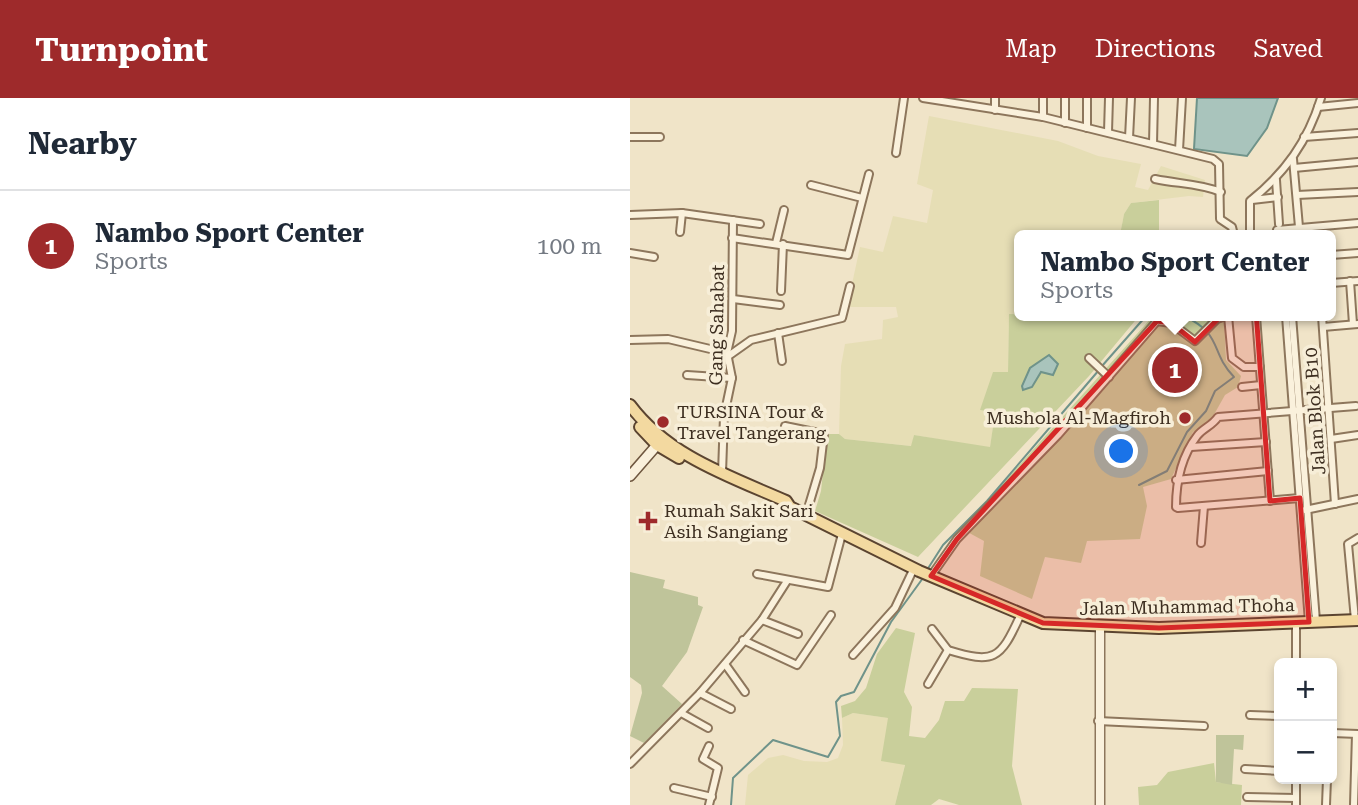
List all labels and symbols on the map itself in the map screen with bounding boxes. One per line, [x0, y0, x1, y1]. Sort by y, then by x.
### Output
street label: Gang Sahabat [705, 264, 728, 385]
pin: 1 [1152, 344, 1198, 396]
street label: Jalan Blok B10 [1300, 347, 1329, 476]
place label: TURSINA Tour & Travel Tangerang [677, 401, 827, 443]
place label: Mushola Al-Magfiroh [986, 407, 1171, 428]
marker: Mushola Al-Magfiroh [1177, 410, 1193, 426]
marker: TURSINA Tour & Travel Tangerang [655, 414, 671, 430]
your location [1104, 434, 1138, 468]
place label: Rumah Sakit Sari Asih Sangiang [664, 500, 814, 542]
marker: Rumah Sakit Sari Asih Sangiang [638, 511, 658, 531]
street label: Jalan Muhammad Thoha [1079, 594, 1295, 619]

